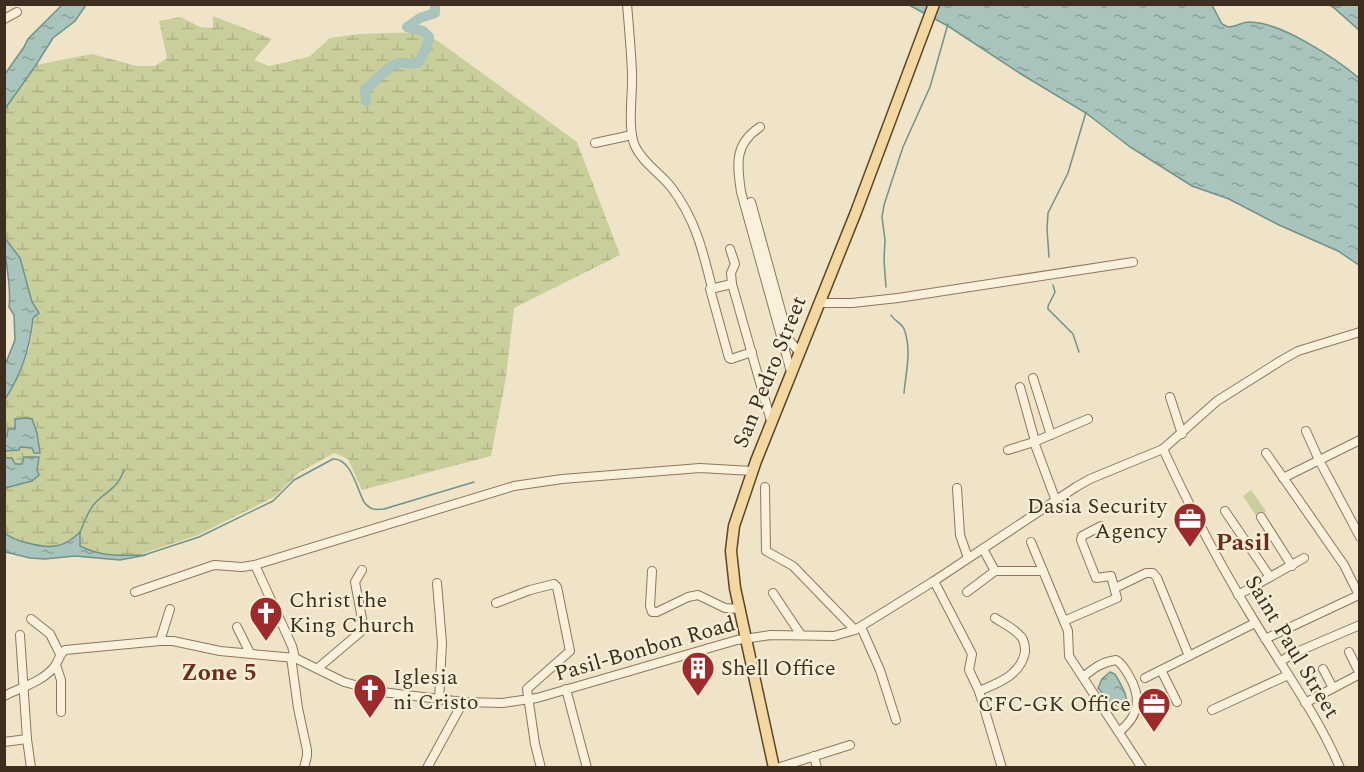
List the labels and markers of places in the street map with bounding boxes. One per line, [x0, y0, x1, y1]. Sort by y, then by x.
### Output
place label: Dasia Security Agency [1027, 490, 1168, 548]
office icon: Dasia Security Agency [1172, 501, 1208, 548]
place label: Christ the King Church [289, 584, 415, 642]
church icon: Christ the King Church [248, 595, 284, 642]
building icon: Shell Office [680, 650, 716, 697]
place label: Shell Office [721, 652, 836, 685]
place label: Iglesia ni Cristo [393, 661, 479, 719]
church icon: Iglesia ni Cristo [352, 672, 388, 719]
office icon: CFC-GK Office [1136, 686, 1172, 733]
place label: CFC-GK Office [978, 688, 1131, 721]

